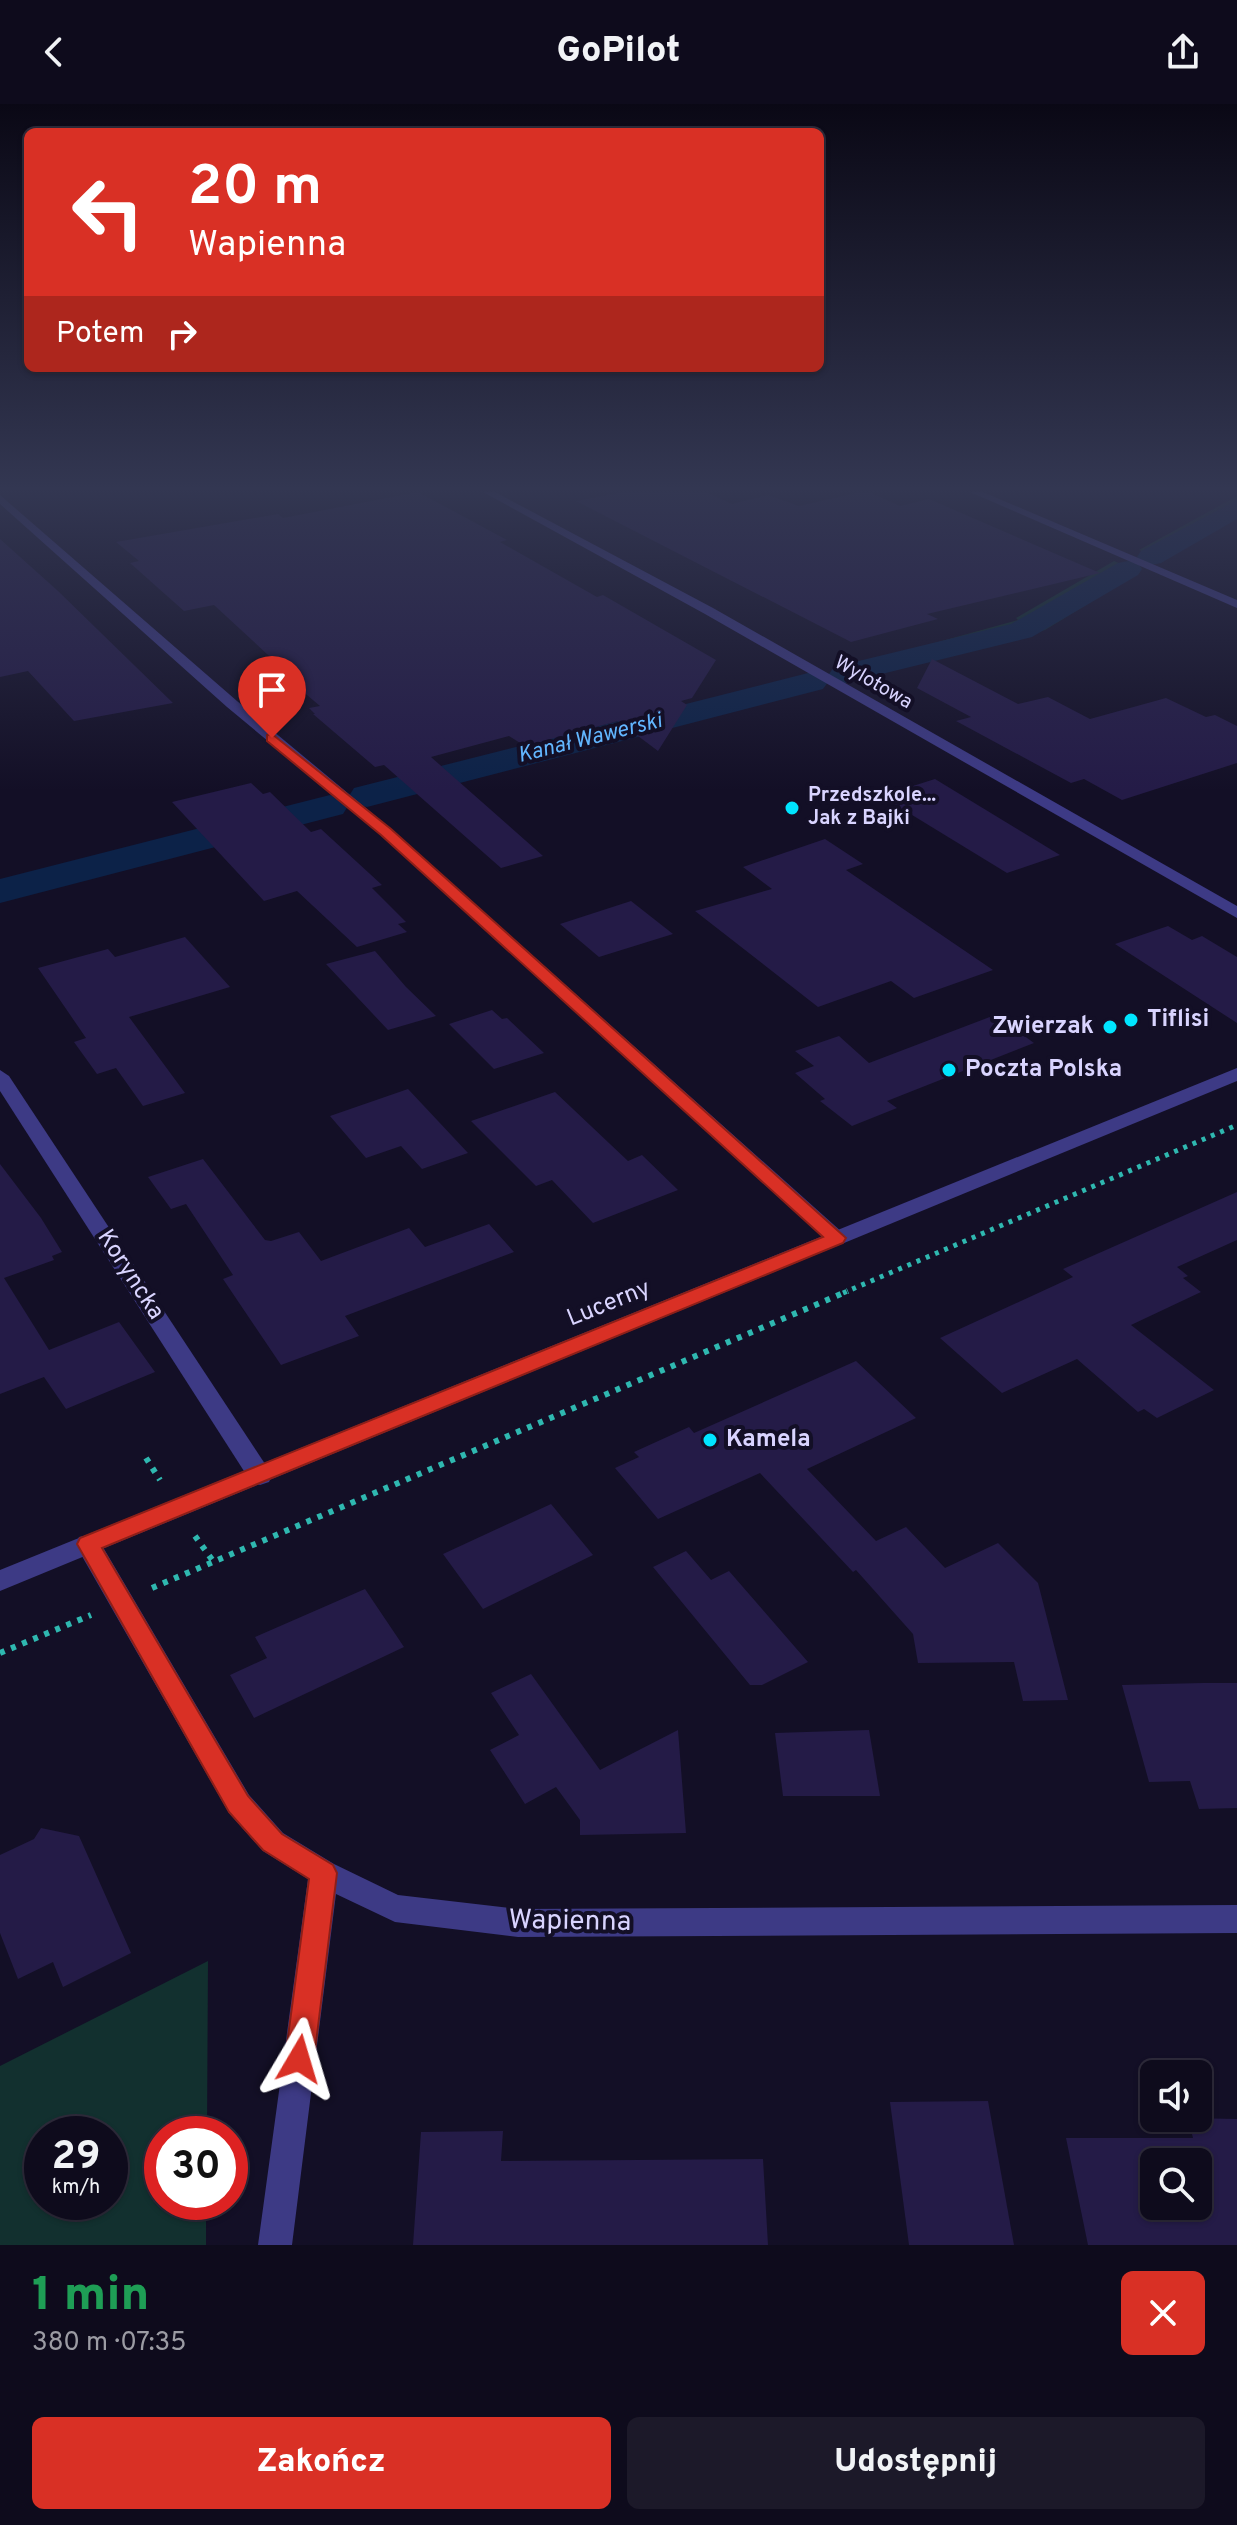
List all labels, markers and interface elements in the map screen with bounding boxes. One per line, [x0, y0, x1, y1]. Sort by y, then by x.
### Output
text: GoPilot [557, 29, 680, 75]
icon: back [32, 30, 76, 74]
icon: share [1161, 30, 1205, 74]
text: 20 m [188, 154, 322, 224]
icon: left [56, 160, 160, 264]
text: Wapienna [188, 223, 346, 269]
icon: right [160, 312, 204, 356]
text: Potem [56, 316, 144, 353]
street label: Wylotowa [829, 650, 917, 716]
pin [238, 656, 306, 738]
icon: arrive [250, 668, 294, 712]
water label: Kanał Wawerski [515, 708, 666, 770]
place label: Przedszkole... Jak z Bajki [808, 783, 936, 832]
marker: Przedszkole... Jak z Bajki [783, 799, 801, 817]
place label: Tiflisi [1147, 1005, 1209, 1035]
marker: Tiflisi [1122, 1011, 1140, 1029]
place label: Zwierzak [992, 1012, 1094, 1042]
marker: Zwierzak [1101, 1018, 1119, 1036]
place label: Poczta Polska [965, 1055, 1122, 1085]
marker: Poczta Polska [940, 1061, 958, 1079]
street label: Koryncka [90, 1224, 170, 1326]
street label: Lucerny [563, 1274, 655, 1334]
place label: Kamela [726, 1425, 811, 1455]
marker: Kamela [701, 1431, 719, 1449]
street label: Wapienna [508, 1903, 632, 1941]
position arrow [257, 2017, 341, 2101]
map controls [1140, 2060, 1212, 2220]
button: sound [1140, 2060, 1212, 2132]
speed limit sign: 30 [144, 2116, 248, 2220]
text: 29 [51, 2133, 101, 2183]
button: search [1140, 2148, 1212, 2220]
text: km/h [52, 2175, 100, 2201]
text: 1 min [32, 2267, 149, 2327]
button: close [1121, 2271, 1205, 2355]
text: 380 m · 07:35 [32, 2327, 186, 2360]
button: Zakończ [32, 2417, 611, 2509]
button: Udostępnij [627, 2417, 1205, 2509]

